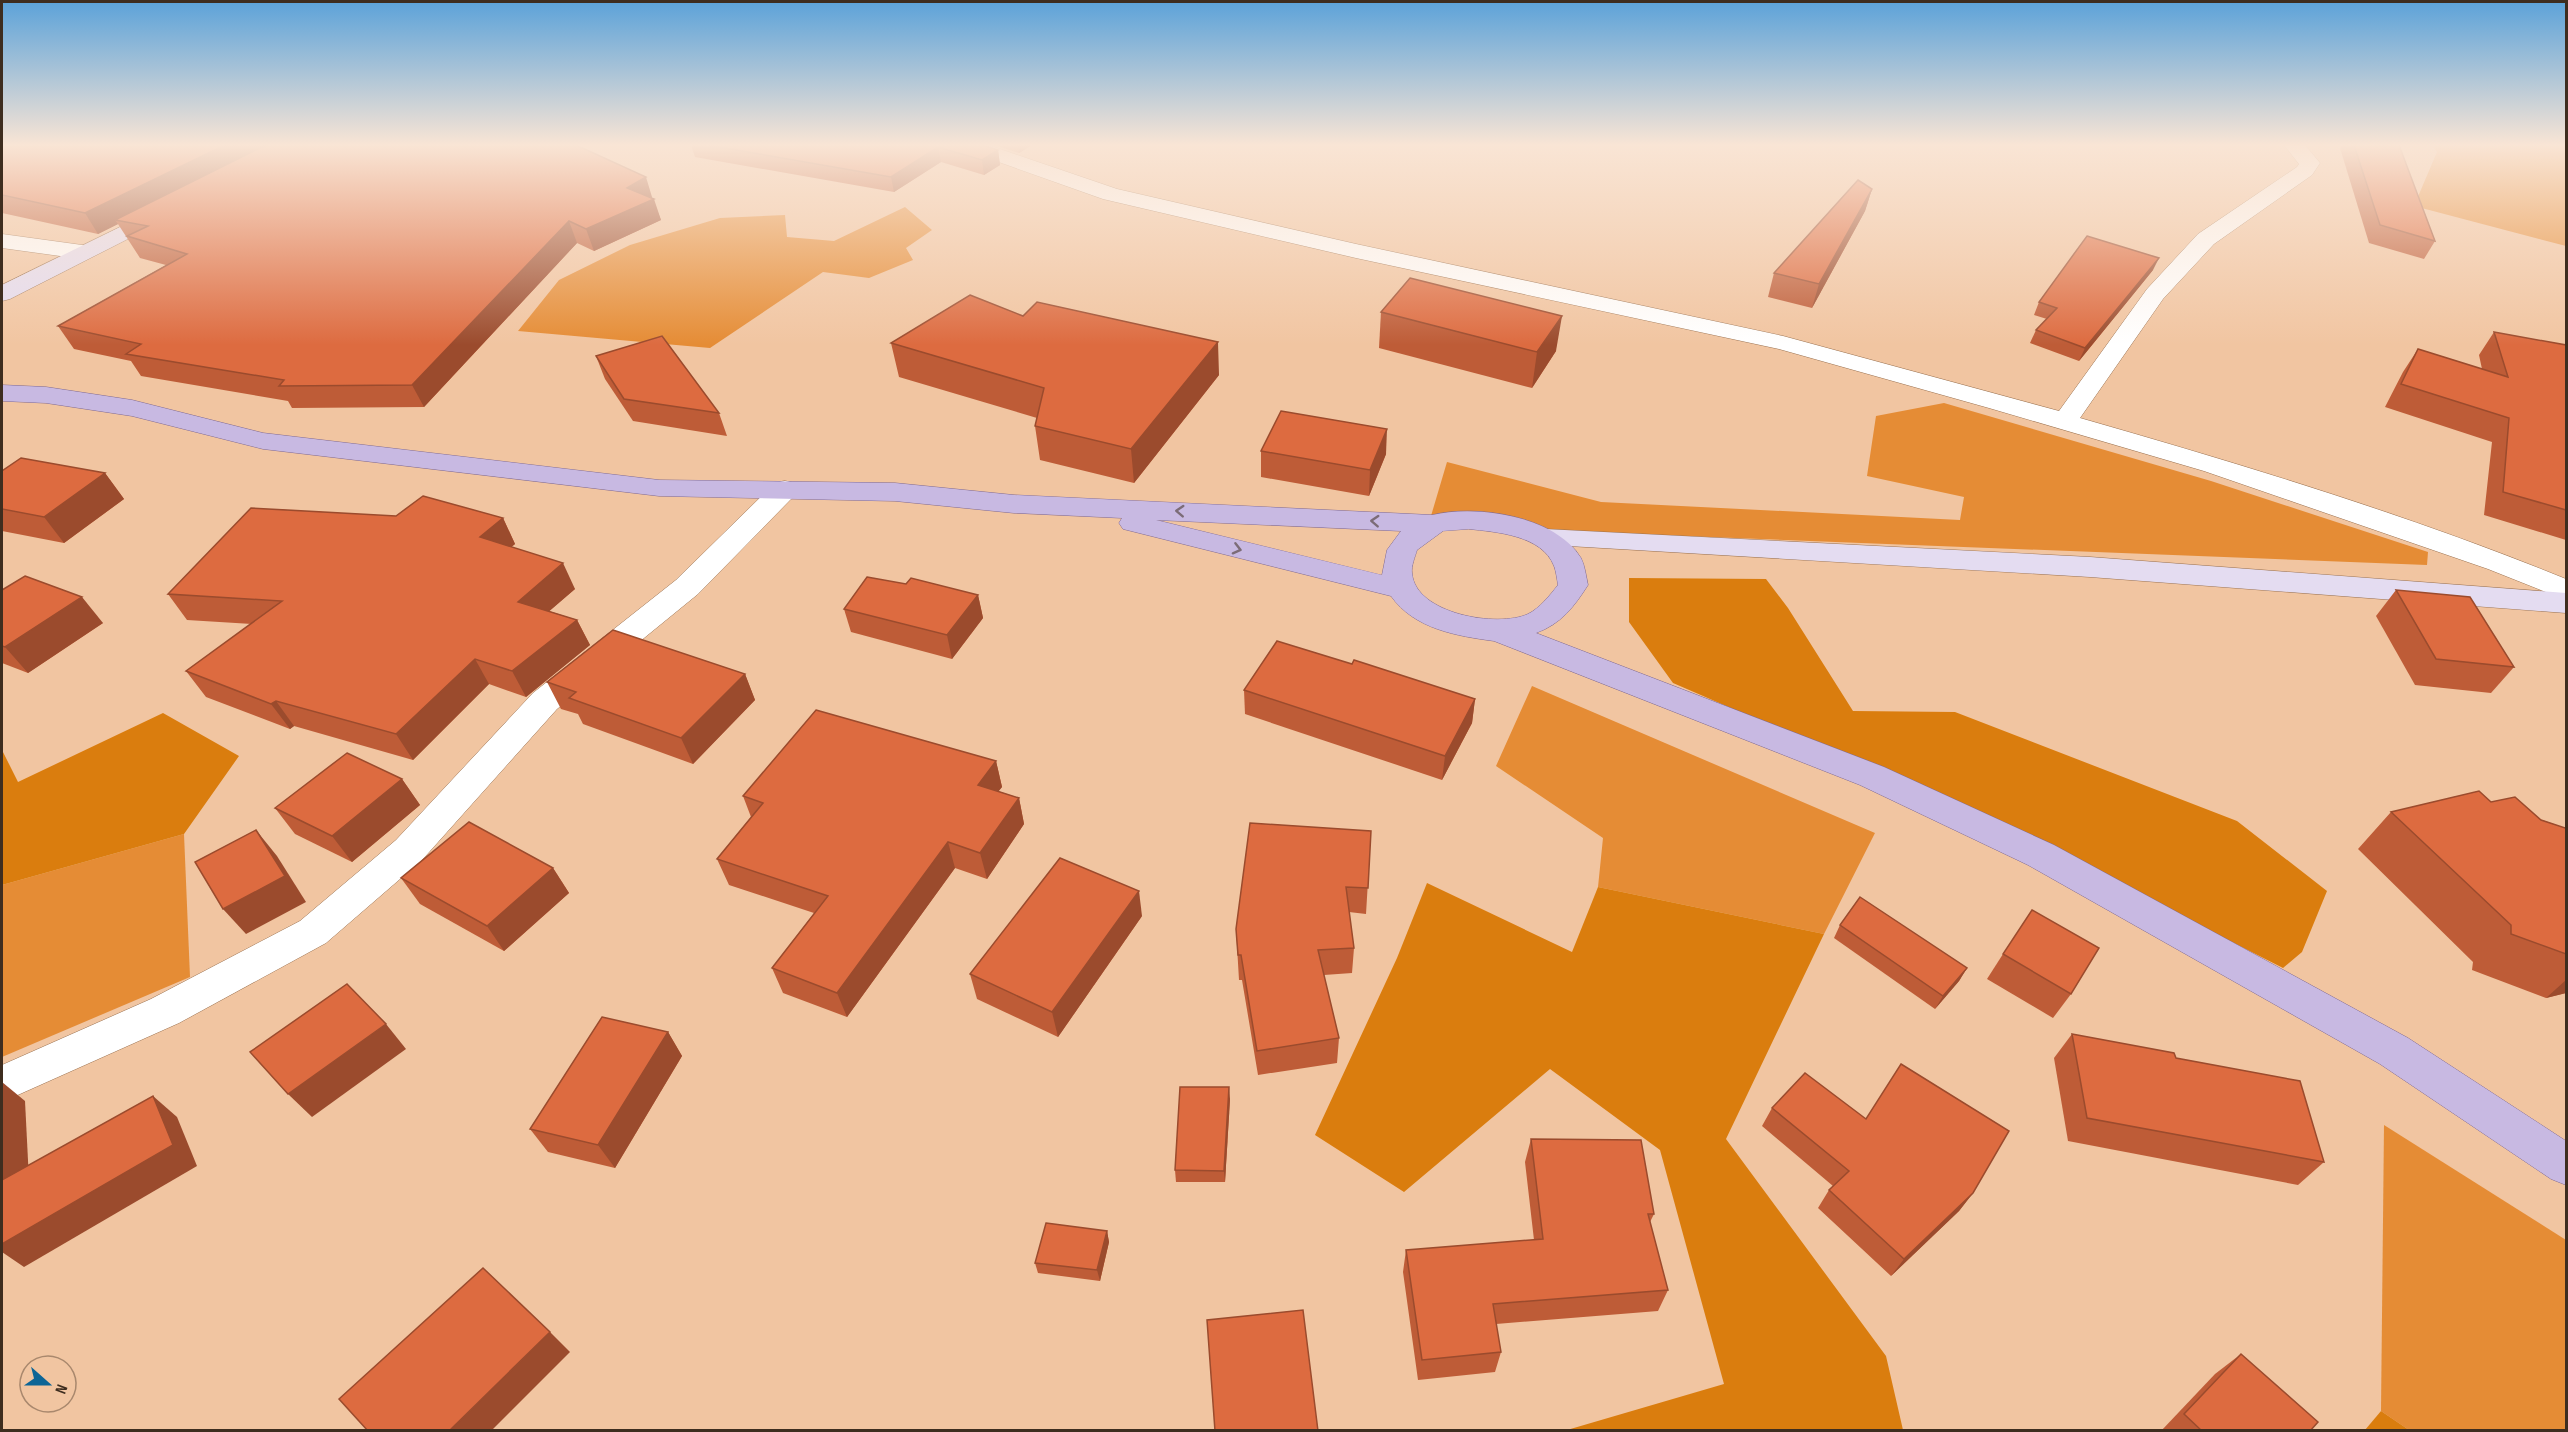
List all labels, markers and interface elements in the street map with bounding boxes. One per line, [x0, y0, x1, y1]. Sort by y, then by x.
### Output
one-way arrow [1175, 504, 1184, 517]
one-way arrow [1370, 515, 1379, 528]
one-way arrow [1232, 541, 1242, 554]
north arrow [18, 1354, 78, 1414]
text: N [50, 1381, 71, 1396]

